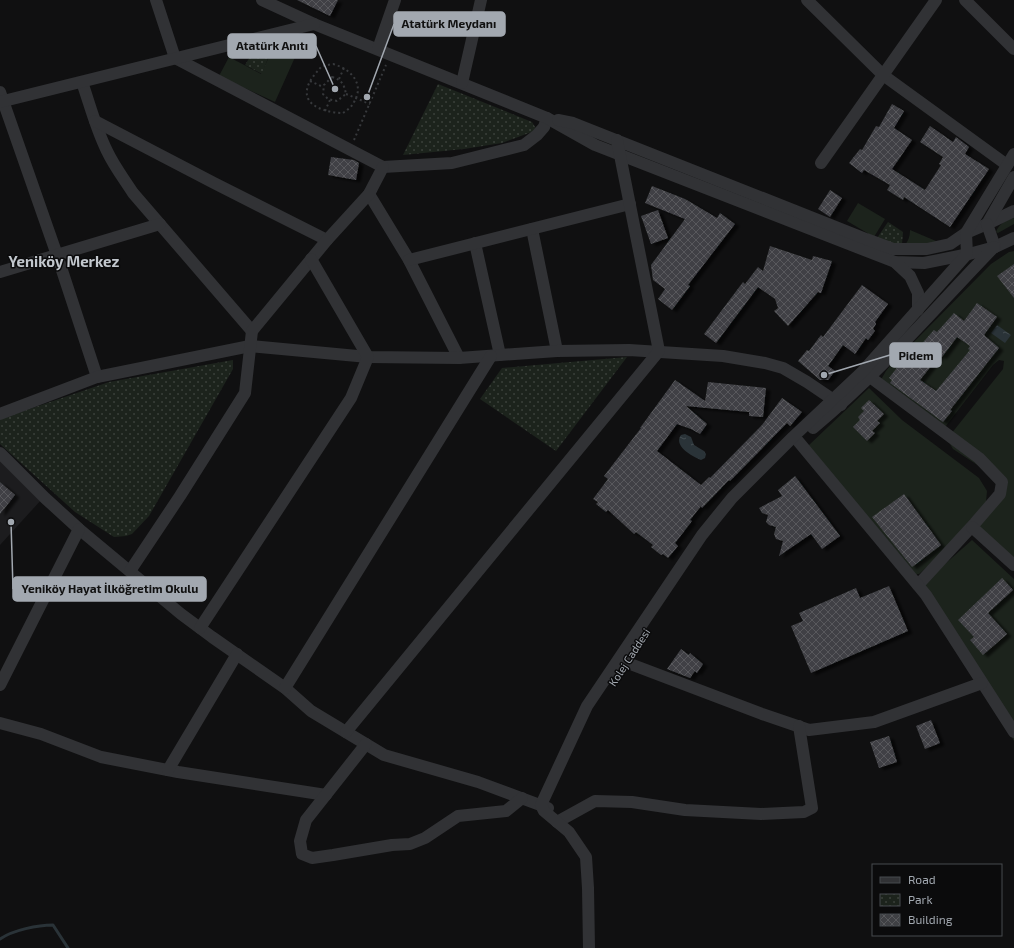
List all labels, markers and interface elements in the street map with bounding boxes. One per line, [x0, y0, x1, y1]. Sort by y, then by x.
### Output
callout: Atatürk Meydanı [394, 12, 505, 36]
text: Atatürk Meydanı [402, 16, 496, 31]
callout: Atatürk Anıtı [228, 34, 316, 58]
text: Atatürk Anıtı [236, 38, 308, 52]
district label: Yeniköy Merkez [9, 252, 120, 271]
callout: Pidem [890, 343, 941, 367]
text: Pidem [898, 348, 934, 362]
callout: Yeniköy Hayat İlköğretim Okulu [13, 577, 206, 601]
text: Yeniköy Hayat İlköğretim Okulu [22, 581, 198, 596]
street label: Kolej Caddesi [606, 626, 653, 689]
legend [872, 864, 1002, 936]
text: Road [908, 872, 936, 886]
text: Park [908, 892, 933, 906]
text: Building [908, 912, 953, 926]

